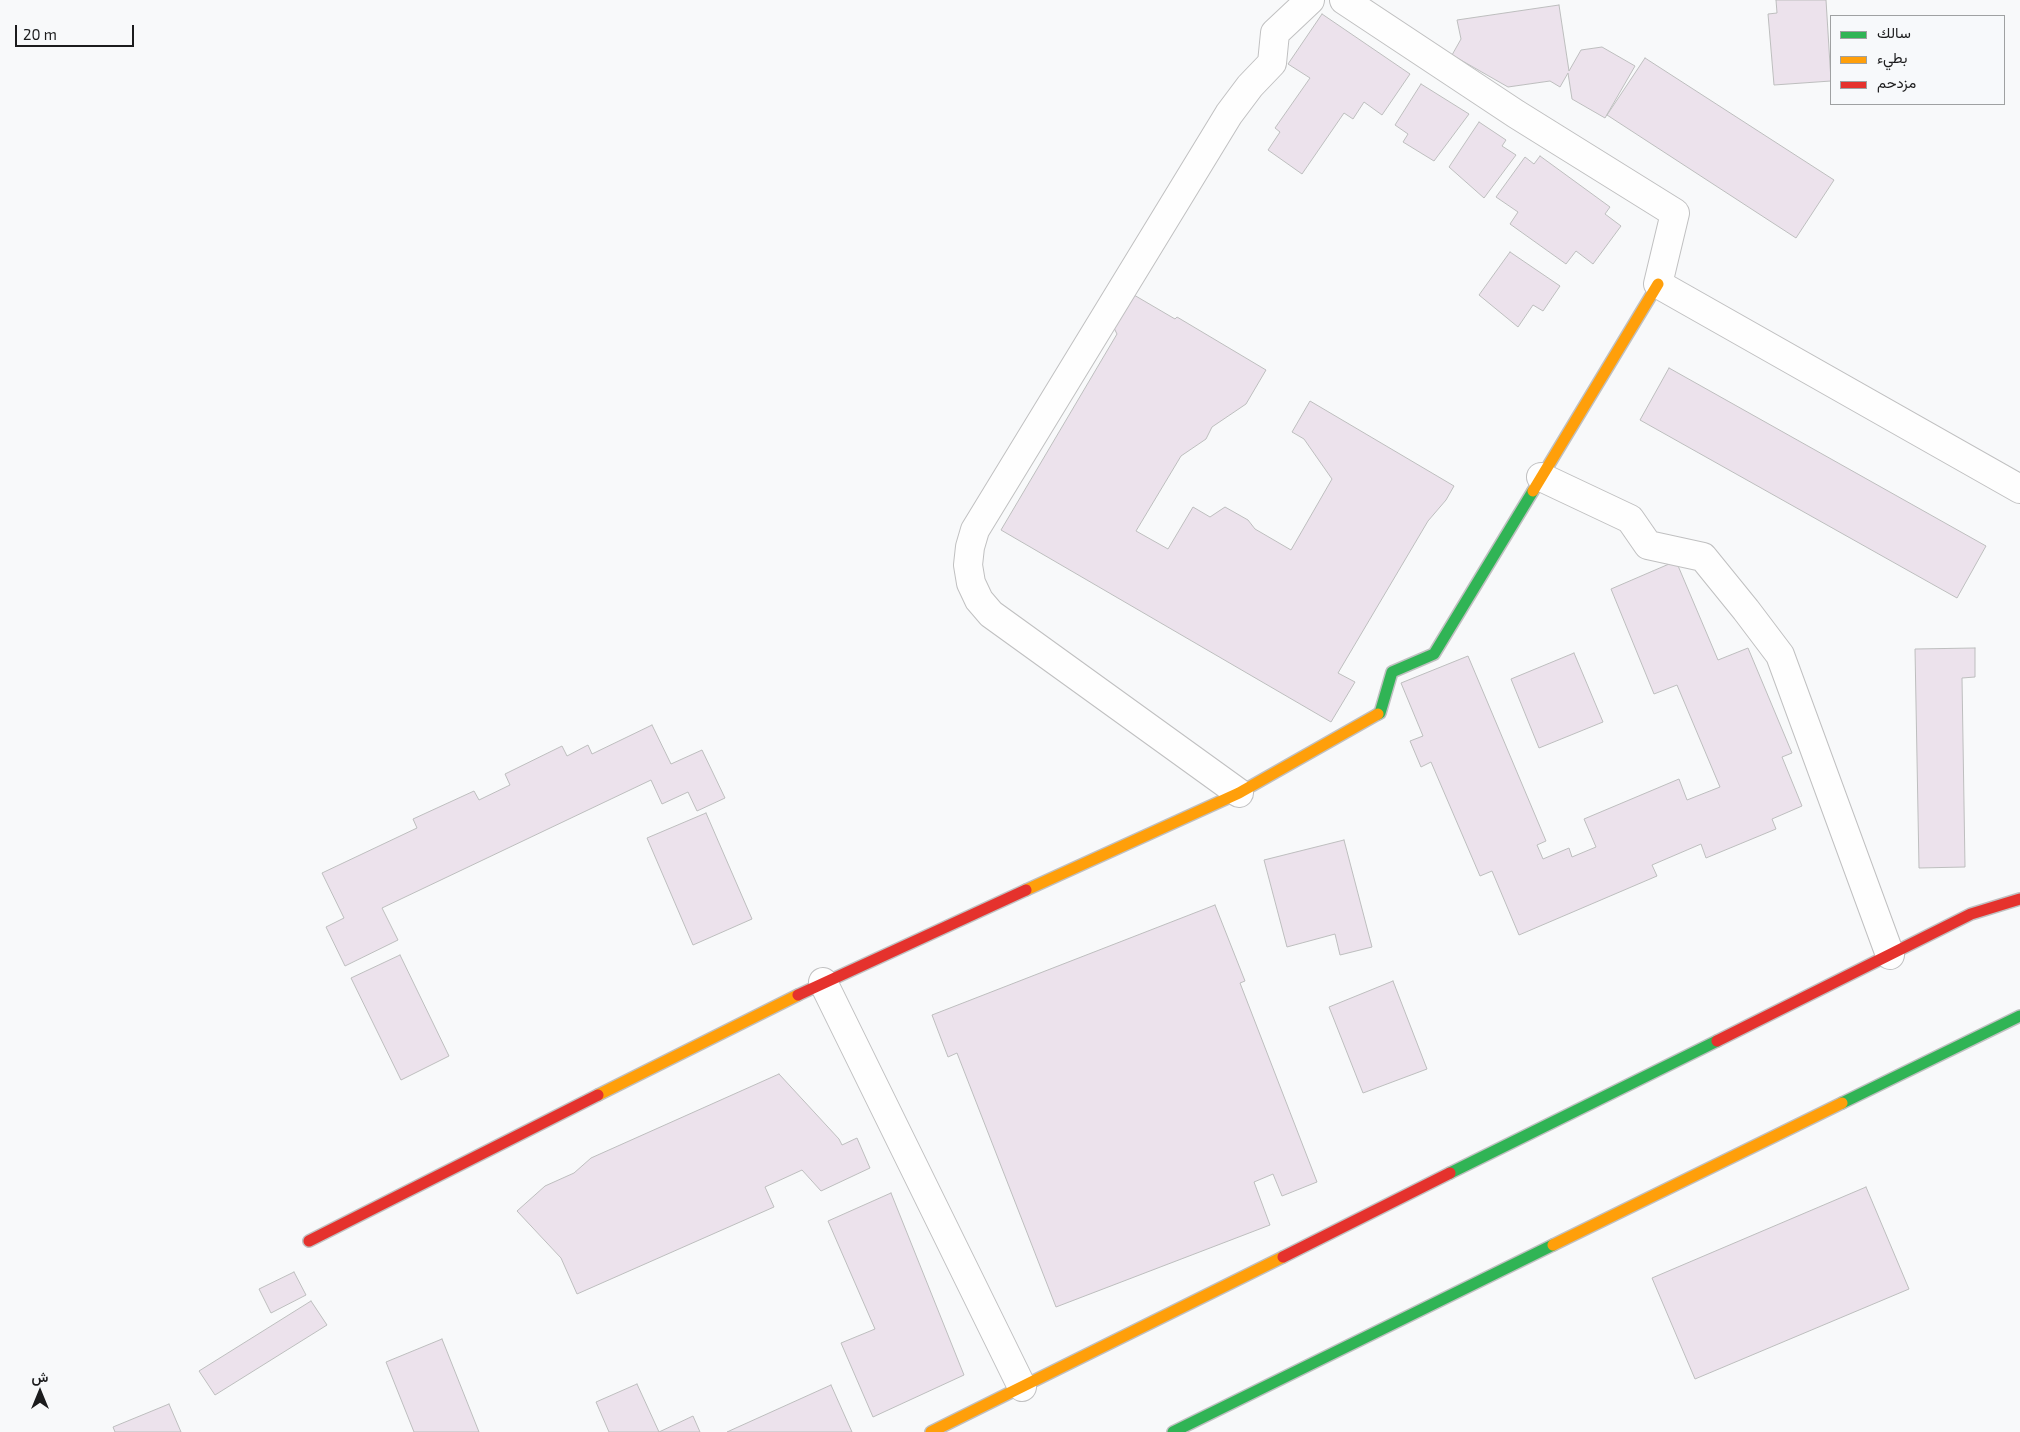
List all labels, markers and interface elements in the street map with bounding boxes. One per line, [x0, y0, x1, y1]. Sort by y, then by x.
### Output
scale bar [18, 15, 136, 47]
legend [1830, 15, 2005, 105]
text: سالك [1877, 23, 1911, 41]
text: 20 m [23, 25, 57, 43]
text: بطيء [1877, 48, 1907, 66]
text: مزدحم [1877, 73, 1916, 91]
north arrow [15, 1367, 65, 1417]
text: ش [32, 1368, 48, 1385]

